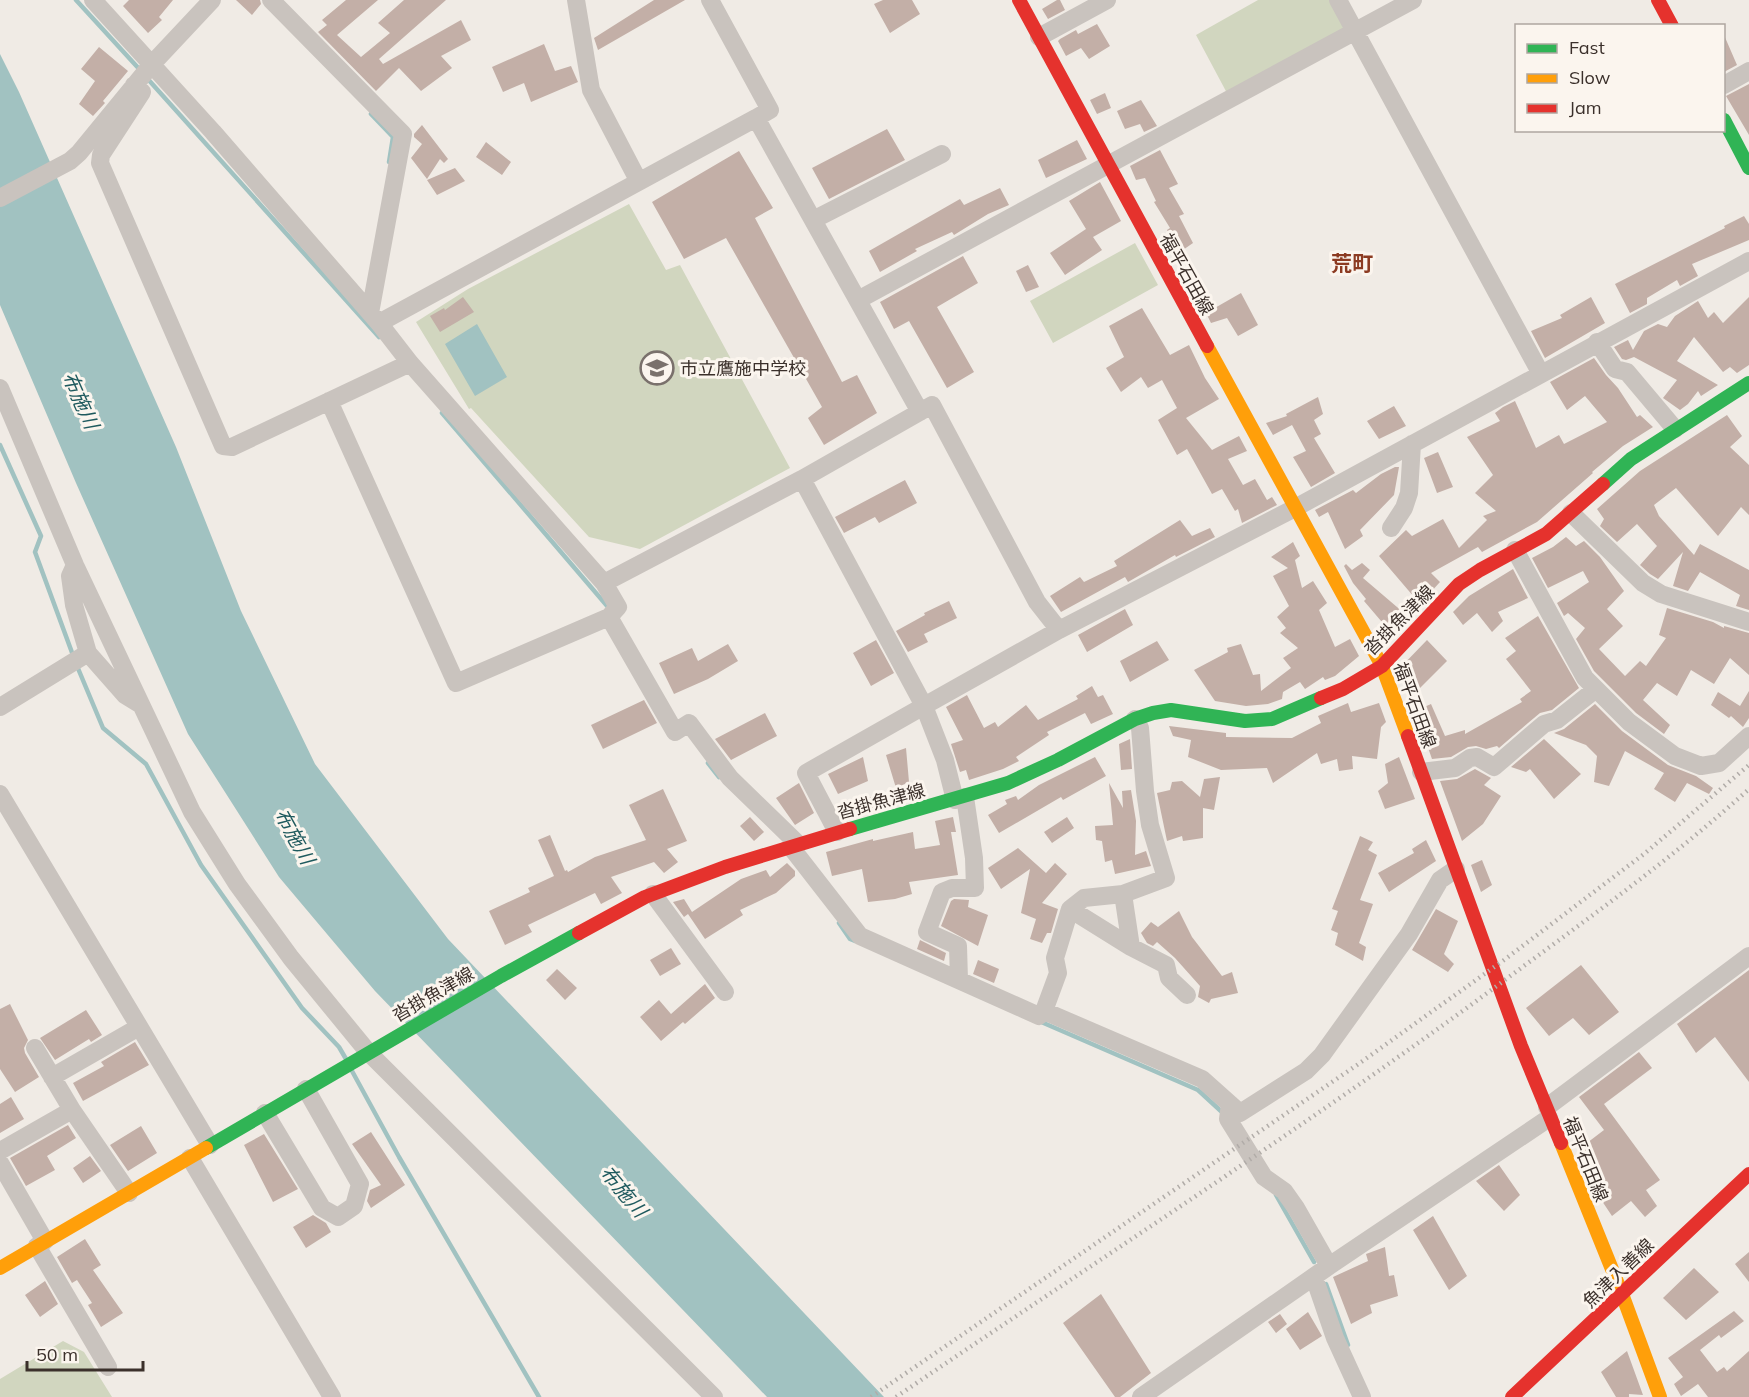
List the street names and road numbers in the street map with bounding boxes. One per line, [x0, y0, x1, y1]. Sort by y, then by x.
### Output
street label: 福平石田線 [1155, 229, 1219, 319]
street label: 沓掛魚津線 [1359, 580, 1439, 660]
street label: 福平石田線 [1389, 659, 1441, 751]
street label: 沓掛魚津線 [835, 778, 927, 824]
street label: 沓掛魚津線 [388, 962, 478, 1026]
street label: 福平石田線 [1558, 1113, 1614, 1205]
street label: 魚津入善線 [1578, 1233, 1658, 1313]

